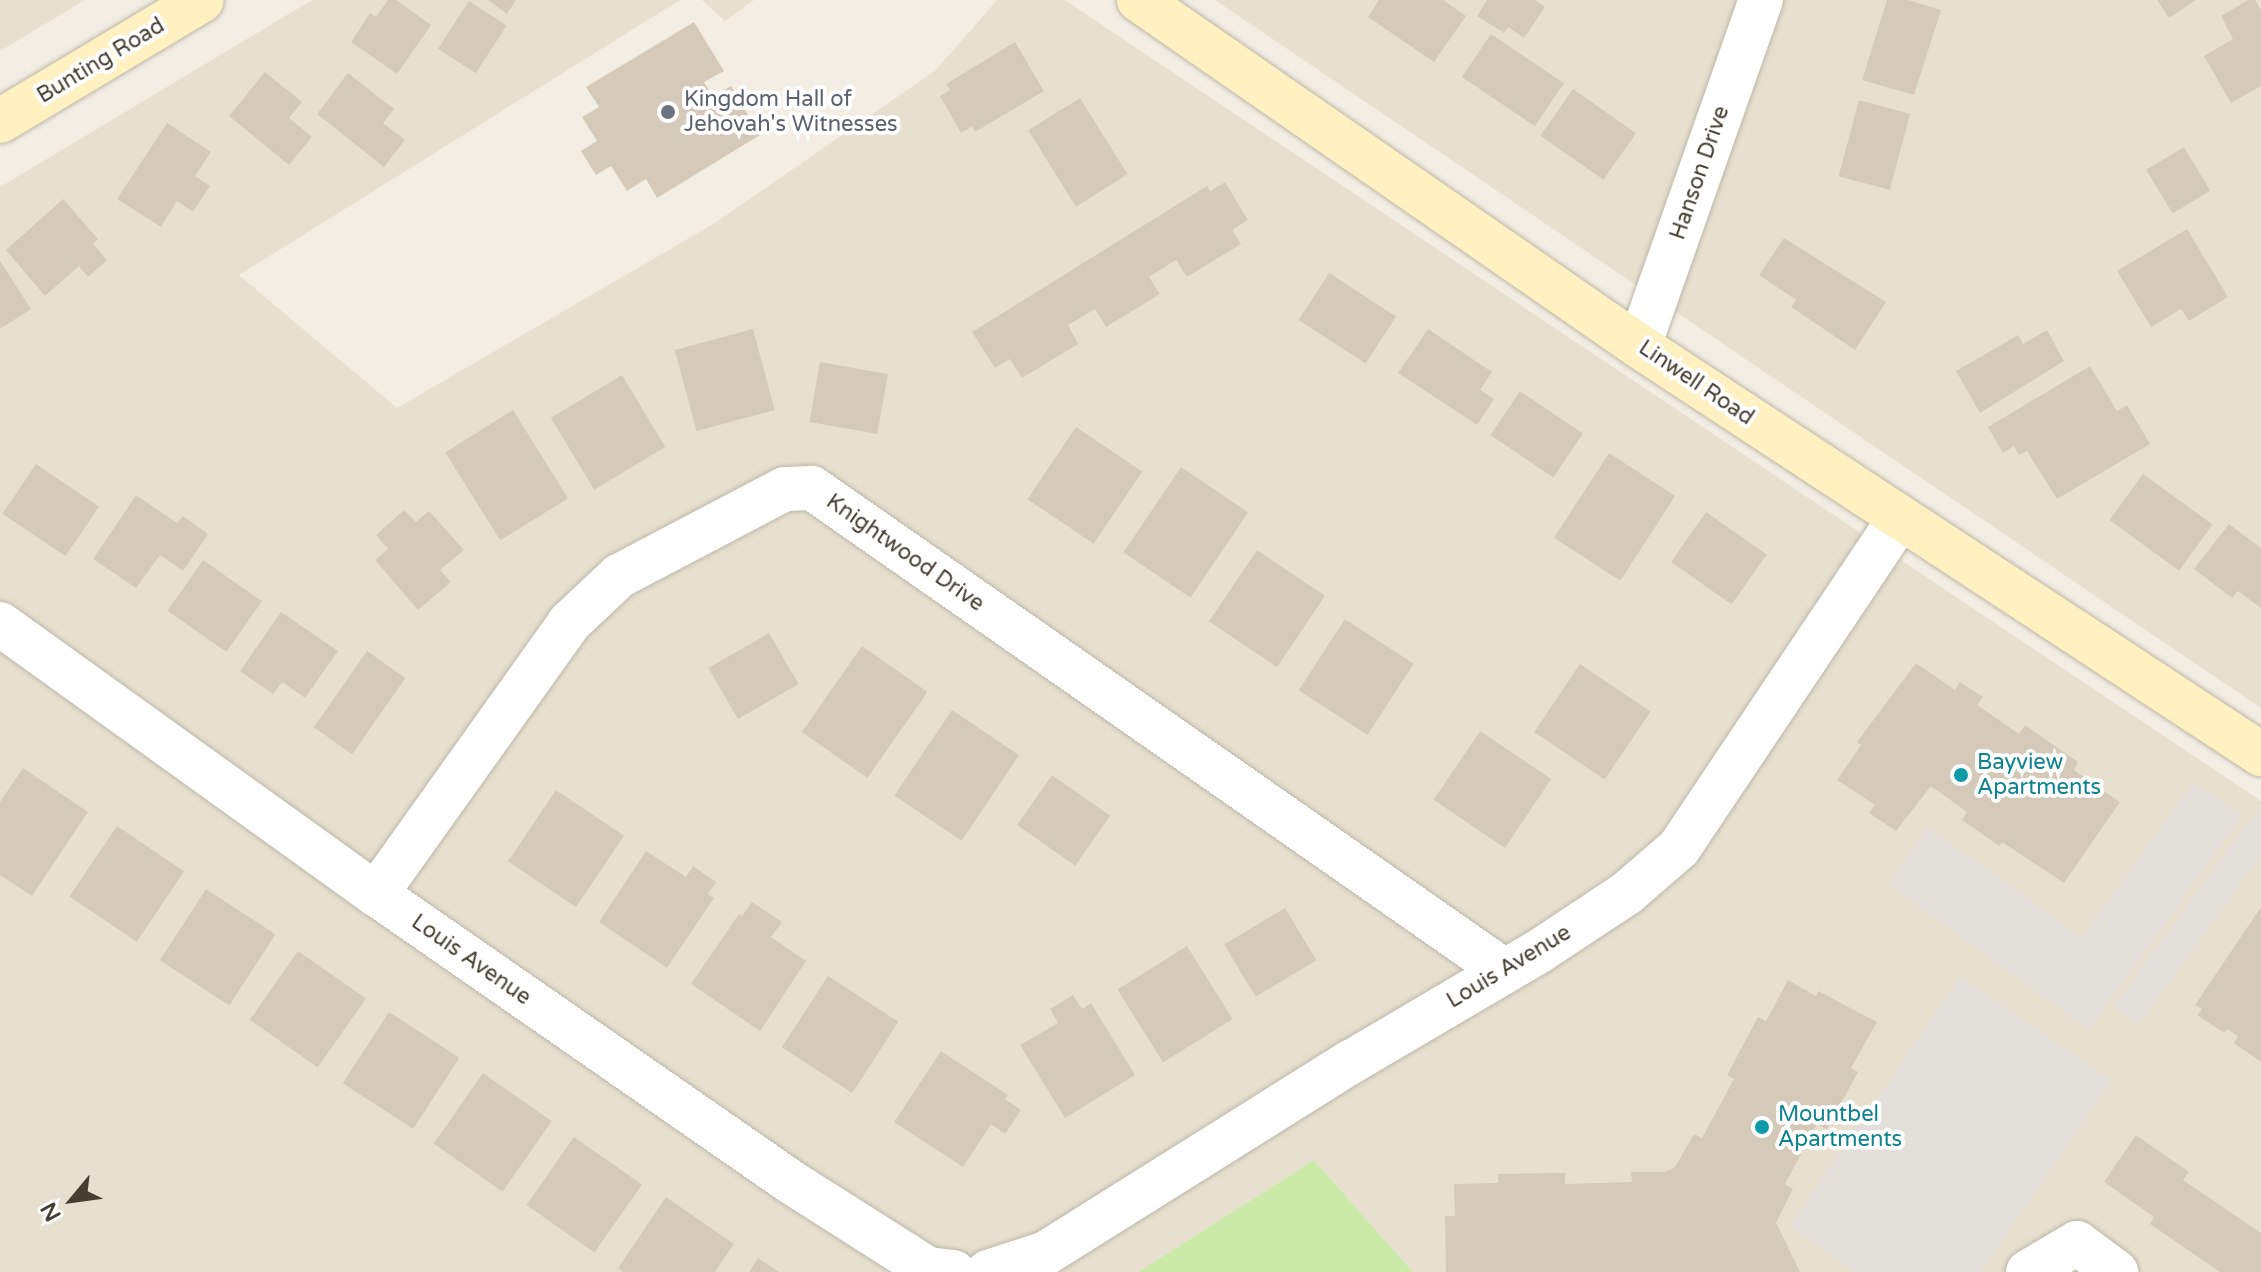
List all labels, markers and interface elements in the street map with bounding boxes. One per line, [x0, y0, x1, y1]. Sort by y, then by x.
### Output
street label: Bunting Road [33, 13, 169, 109]
place label: Kingdom Hall of Jehovah's Witnesses [684, 86, 898, 138]
marker: Kingdom Hall of Jehovah's Witnesses [659, 103, 677, 121]
street label: Hanson Drive [1665, 103, 1735, 243]
street label: Linwell Road [1633, 335, 1759, 431]
street label: Knightwood Drive [821, 489, 989, 617]
place label: Bayview Apartments [1977, 749, 2101, 800]
marker: Bayview Apartments [1952, 766, 1970, 784]
street label: Louis Avenue [406, 909, 536, 1011]
street label: Louis Avenue [1442, 920, 1576, 1014]
place label: Mountbel Apartments [1778, 1101, 1902, 1152]
marker: Mountbel Apartments [1753, 1118, 1771, 1136]
north arrow [32, 1160, 112, 1240]
text: N [35, 1198, 67, 1226]

